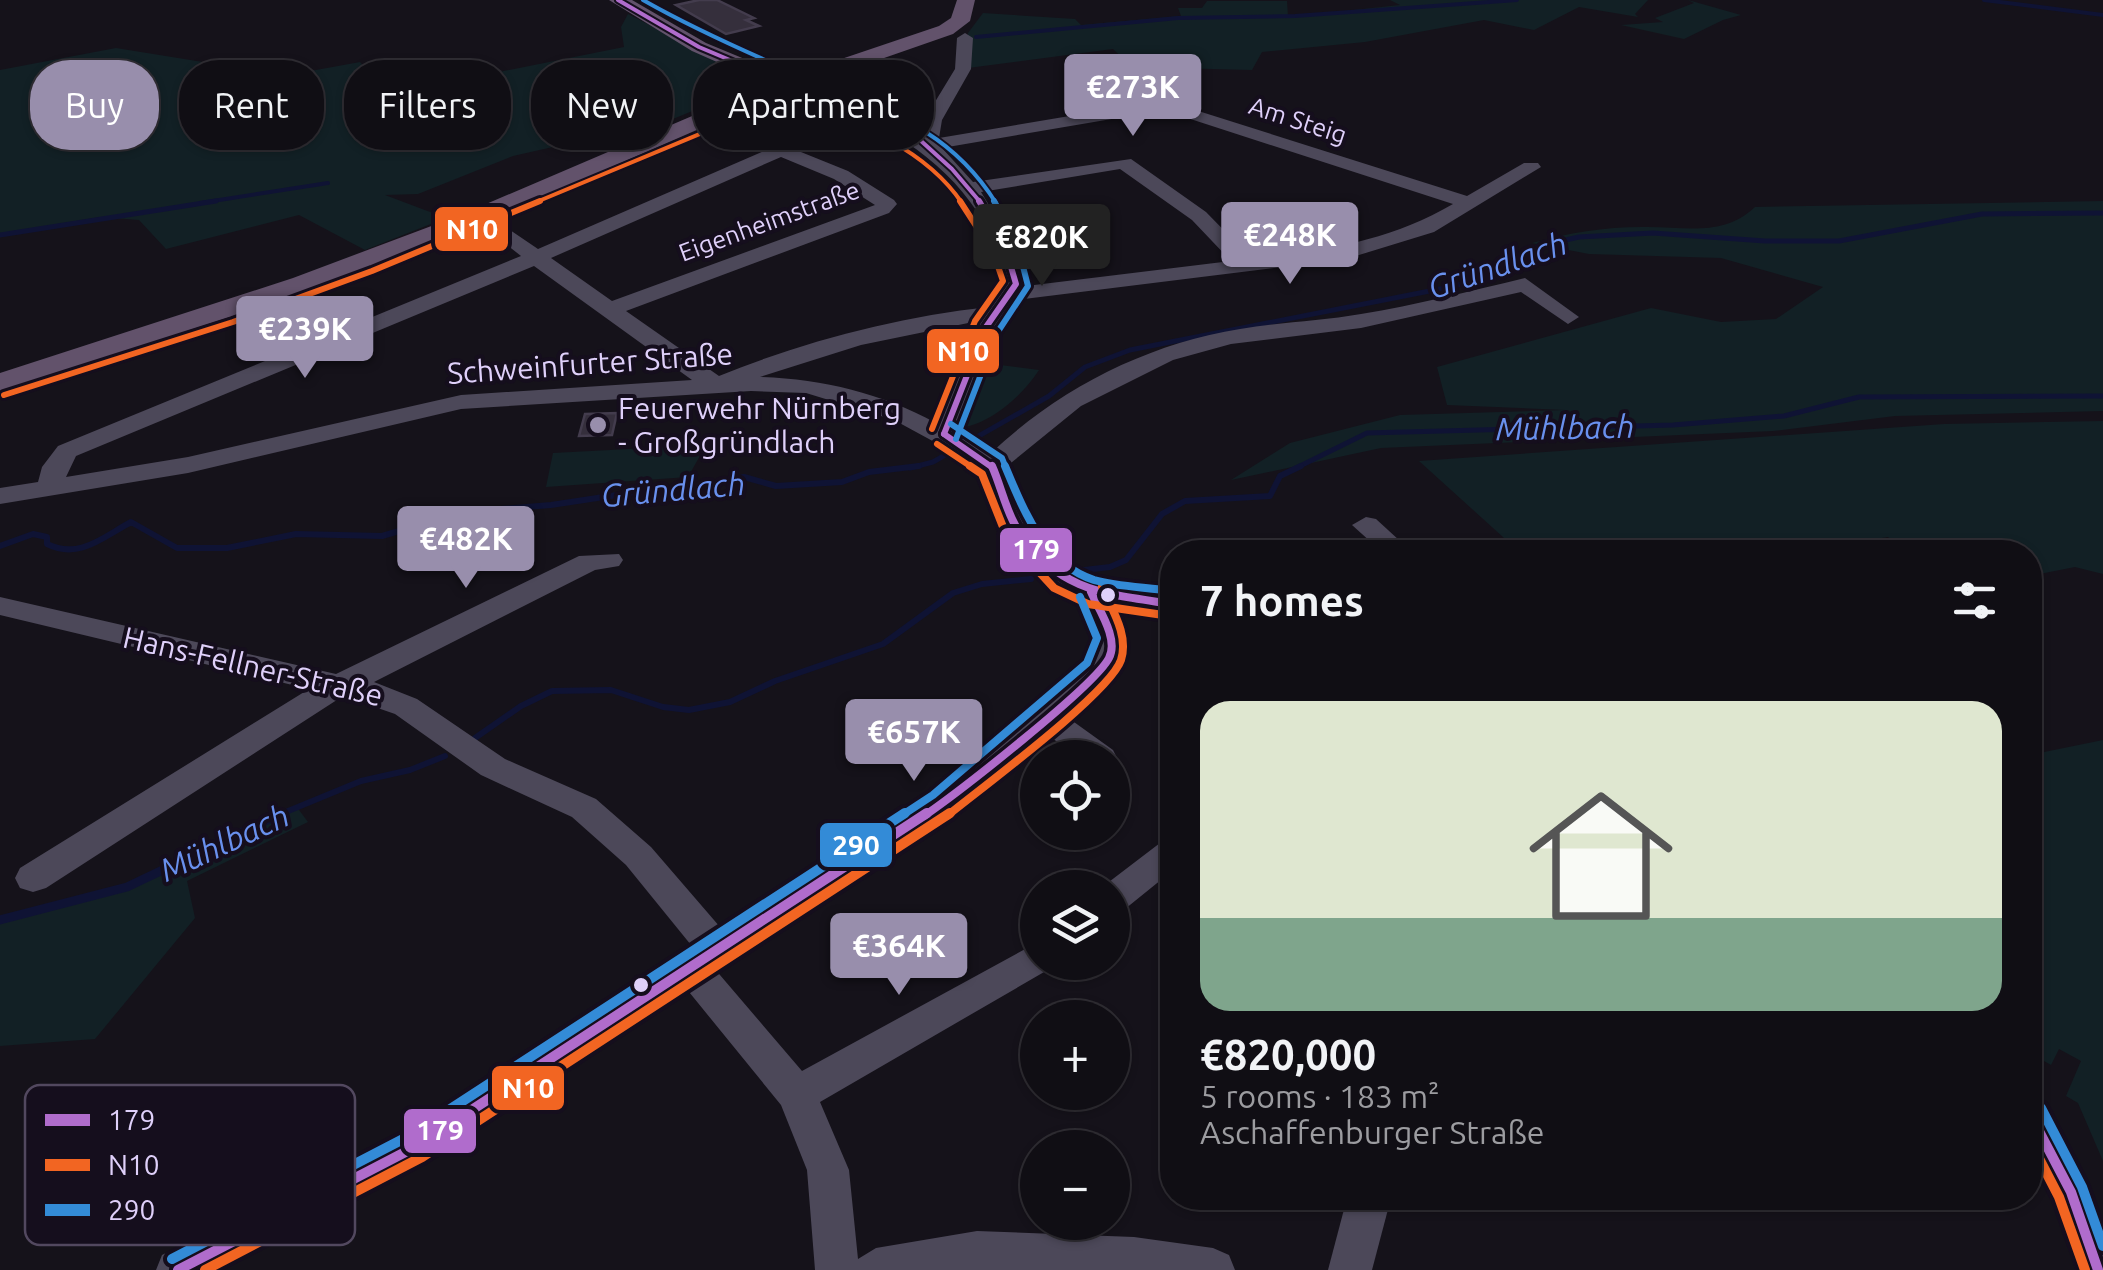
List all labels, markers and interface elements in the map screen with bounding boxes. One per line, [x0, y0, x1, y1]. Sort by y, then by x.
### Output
pin: €273K [1063, 54, 1203, 139]
chip: Buy [30, 60, 159, 150]
chip: Rent [179, 60, 324, 150]
chip: Filters [344, 60, 511, 150]
chip: New [531, 60, 673, 150]
chip: Apartment [693, 60, 934, 150]
text: €273K [1086, 68, 1180, 104]
street label: Am Steig [1246, 91, 1350, 149]
street label: Eigenheimstraße [675, 175, 863, 267]
pin: €248K [1220, 202, 1360, 287]
pin: €820K [972, 204, 1112, 289]
line badge: N10 [433, 205, 510, 253]
text: N10 [446, 213, 498, 244]
text: €248K [1243, 216, 1337, 252]
text: €820K [995, 218, 1089, 254]
water label: Gründlach [1423, 224, 1571, 306]
pin: €239K [235, 296, 375, 381]
text: €239K [258, 310, 352, 346]
line badge: N10 [925, 327, 1001, 375]
text: N10 [937, 335, 989, 366]
street label: Schweinfurter Straße [446, 336, 734, 390]
place label: Feuerwehr Nürnberg - Großgründlach [618, 391, 901, 459]
water label: Mühlbach [1495, 408, 1635, 446]
marker: Feuerwehr Nürnberg - Großgründlach [587, 414, 609, 436]
water label: Gründlach [599, 465, 747, 513]
pin: €482K [396, 506, 536, 591]
text: €482K [419, 520, 513, 556]
line badge: 179 [998, 526, 1074, 574]
text: 179 [1012, 533, 1060, 564]
icon: filters [1947, 573, 2002, 628]
text: 7 homes [1200, 577, 1364, 624]
unlabelled marker [1098, 585, 1118, 605]
street label: Hans-Fellner-Straße [120, 620, 386, 712]
pin: €657K [844, 699, 984, 784]
text: €657K [867, 713, 961, 749]
map controls [1020, 740, 1130, 1240]
button: locate [1020, 740, 1130, 850]
icon: home [1511, 766, 1691, 946]
water label: Mühlbach [154, 796, 294, 888]
line badge: 290 [818, 821, 894, 869]
text: 290 [832, 829, 880, 860]
button: layers [1020, 870, 1130, 980]
pin: €364K [829, 913, 969, 998]
text: €364K [852, 927, 946, 963]
unlabelled marker [631, 975, 651, 995]
button: + [1020, 1000, 1130, 1110]
text: €820,000 [1200, 1031, 1376, 1078]
line badge: N10 [490, 1064, 566, 1112]
text: N10 [502, 1072, 554, 1103]
text: 5 rooms · 183 m² [1200, 1078, 1440, 1114]
legend [25, 1085, 355, 1245]
text: 179 [108, 1104, 155, 1135]
line badge: 179 [402, 1107, 478, 1155]
text: 179 [416, 1114, 464, 1145]
text: Aschaffenburger Straße [1200, 1114, 1544, 1150]
button: − [1020, 1130, 1130, 1240]
text: N10 [108, 1149, 160, 1180]
text: 290 [108, 1194, 155, 1225]

